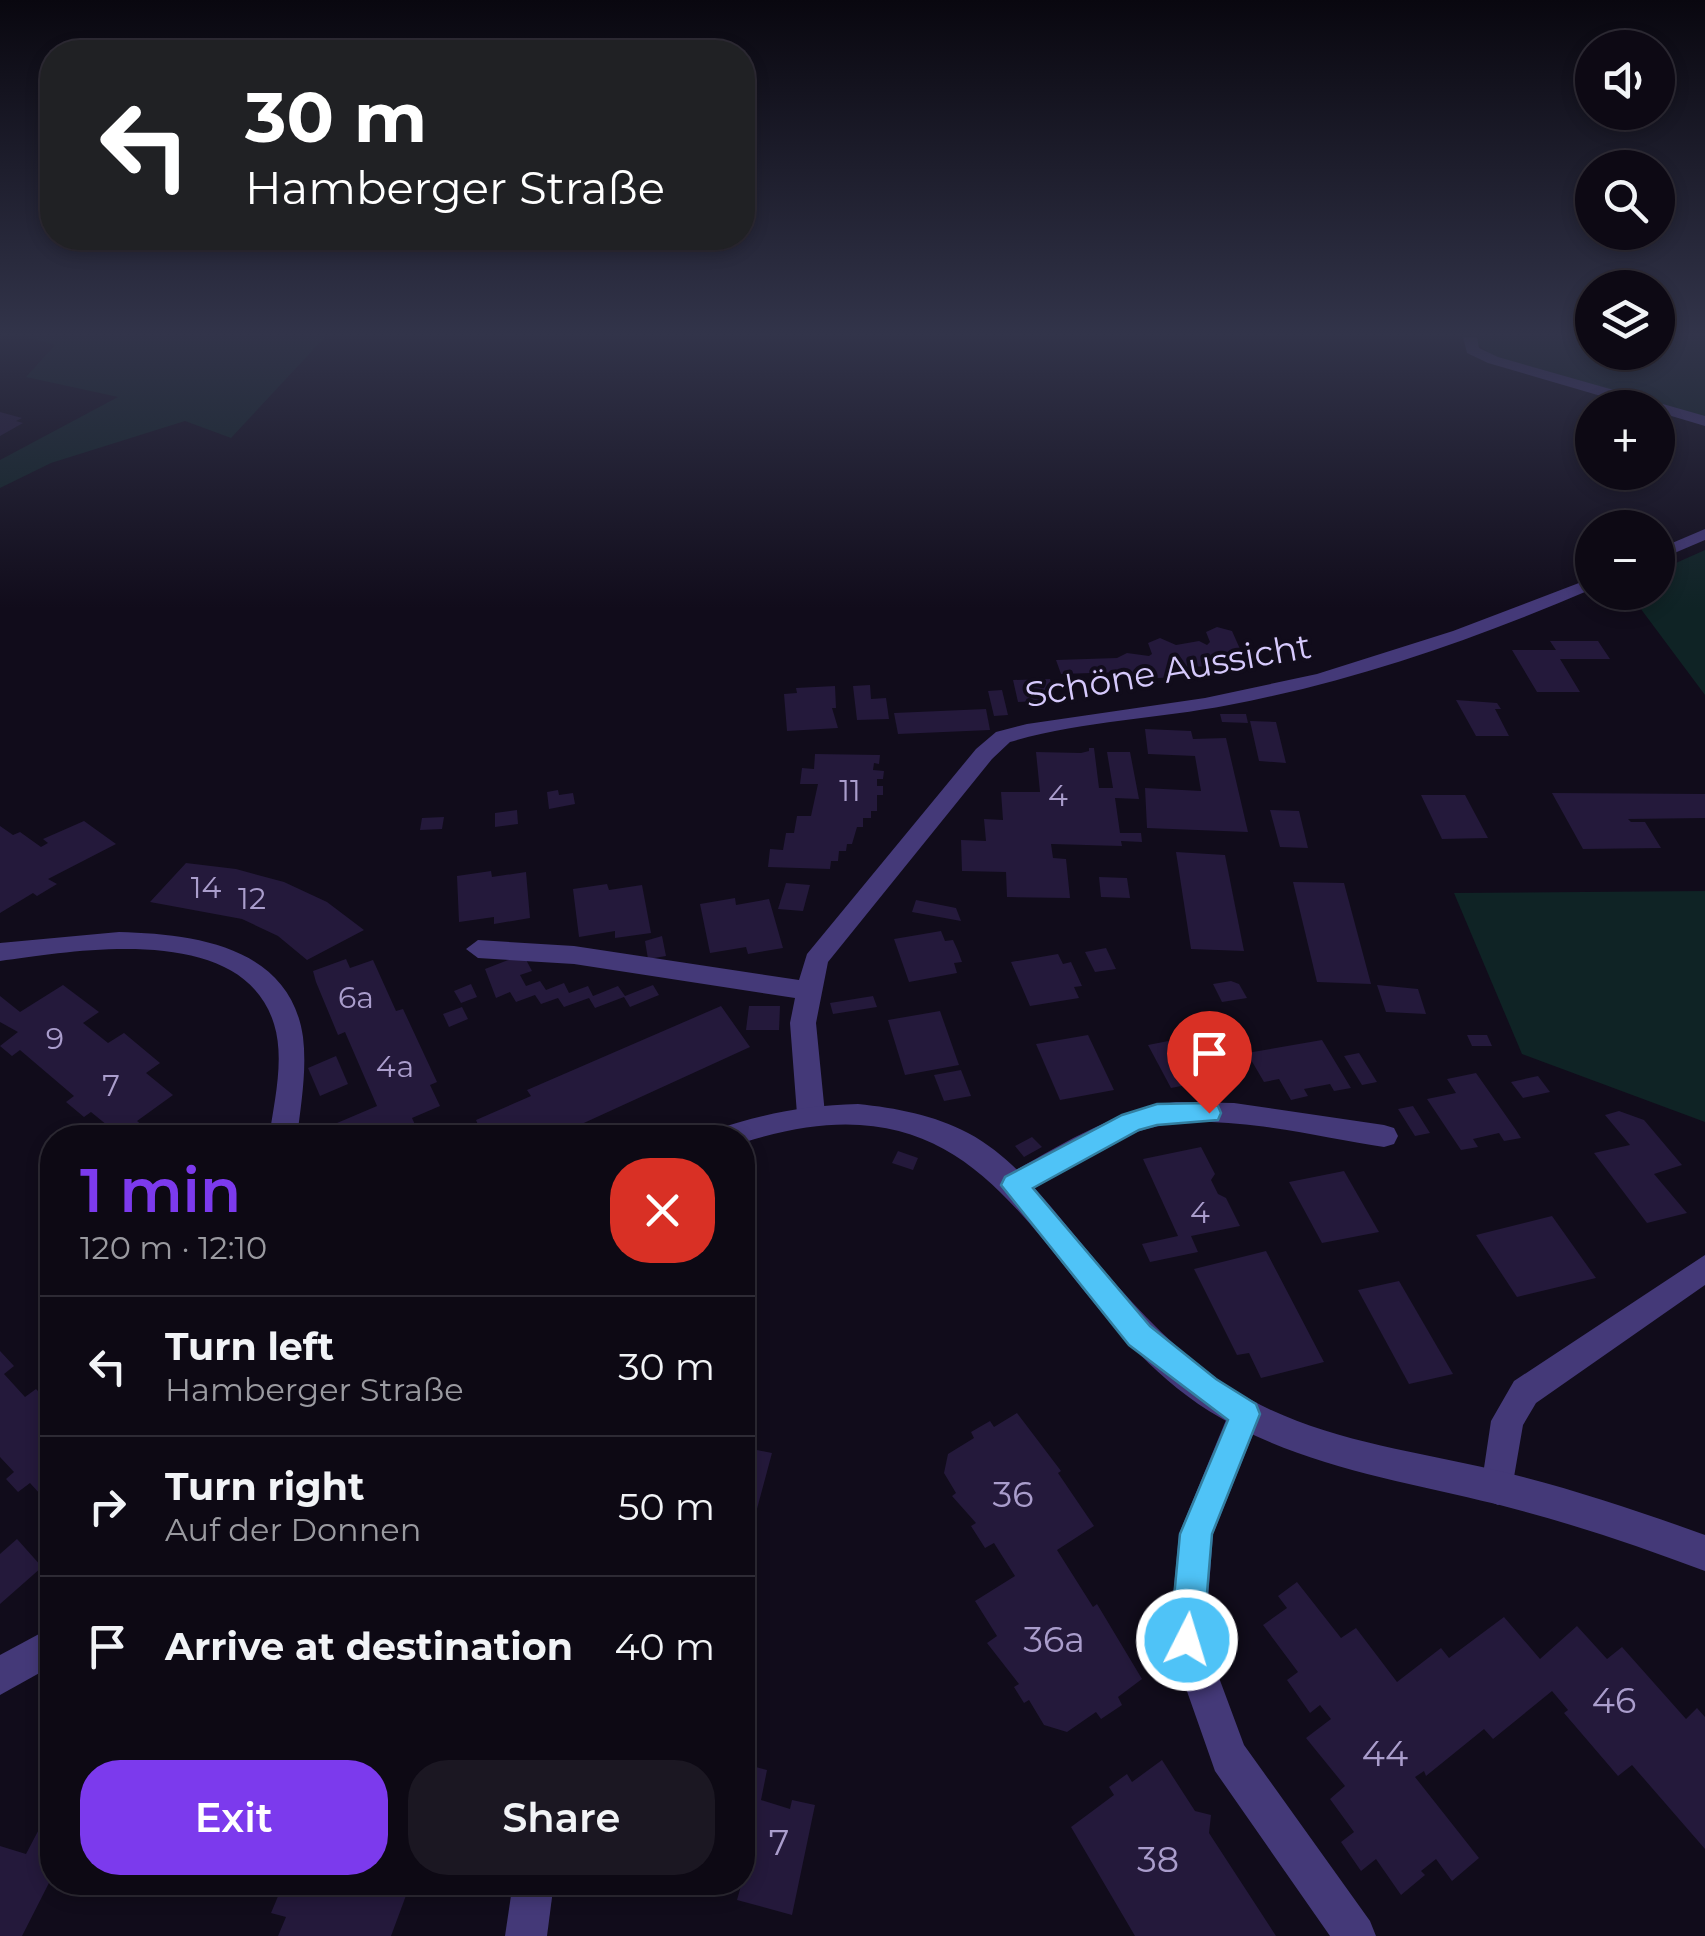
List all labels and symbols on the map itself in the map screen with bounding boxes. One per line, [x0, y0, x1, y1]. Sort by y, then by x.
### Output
street label: Schöne Aussicht [1022, 624, 1314, 716]
house number: 11 [839, 772, 861, 809]
house number: 4 [1048, 777, 1068, 814]
house number: 14 [191, 869, 221, 906]
house number: 12 [238, 880, 266, 917]
house number: 6a [338, 979, 374, 1016]
pin [1167, 1011, 1252, 1114]
house number: 9 [46, 1020, 64, 1057]
house number: 4a [376, 1048, 414, 1085]
house number: 7 [102, 1067, 120, 1104]
house number: 4 [1190, 1194, 1210, 1231]
house number: 36 [992, 1473, 1034, 1516]
position arrow [1135, 1588, 1239, 1692]
house number: 36a [1023, 1618, 1085, 1661]
house number: 46 [1592, 1679, 1636, 1722]
house number: 44 [1362, 1732, 1408, 1775]
house number: 7 [769, 1821, 789, 1864]
house number: 38 [1137, 1838, 1179, 1881]

